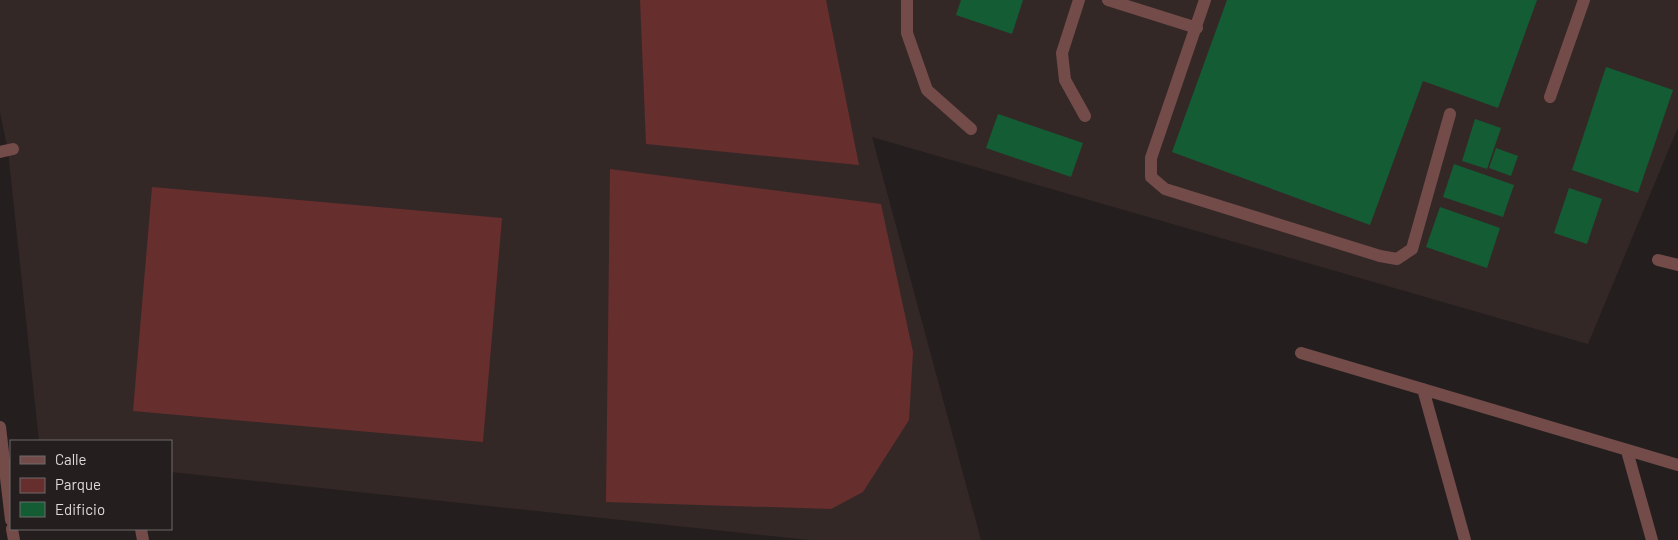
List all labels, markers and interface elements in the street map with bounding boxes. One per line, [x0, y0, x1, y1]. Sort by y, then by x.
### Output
legend [10, 440, 172, 530]
text: Calle [55, 450, 87, 468]
text: Parque [55, 475, 101, 493]
text: Edificio [55, 500, 105, 518]

